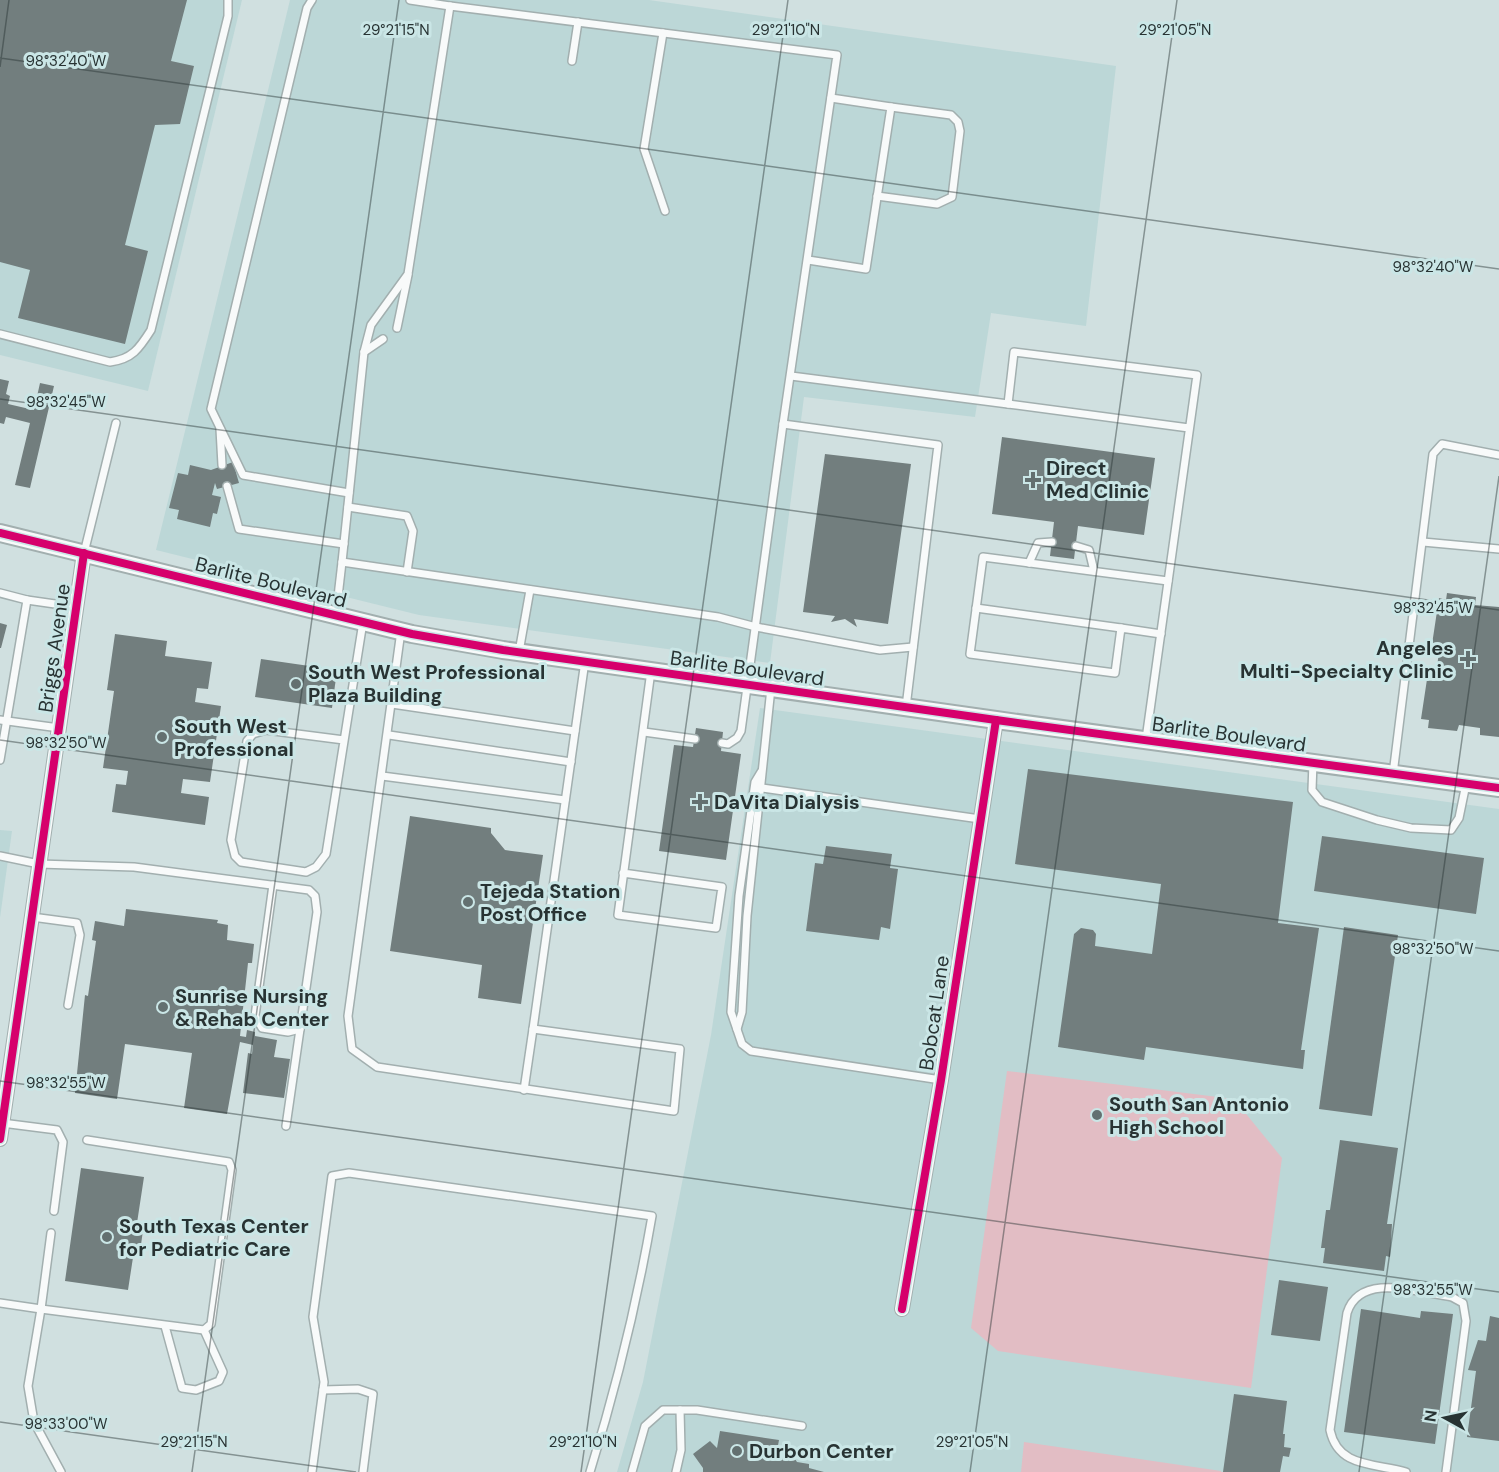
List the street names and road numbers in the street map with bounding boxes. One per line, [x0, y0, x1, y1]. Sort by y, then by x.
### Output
street label: Barlite Boulevard [193, 551, 349, 613]
street label: Briggs Avenue [32, 582, 76, 714]
street label: Barlite Boulevard [668, 644, 826, 692]
street label: Barlite Boulevard [1150, 710, 1308, 758]
street label: Bobcat Lane [913, 954, 955, 1072]

